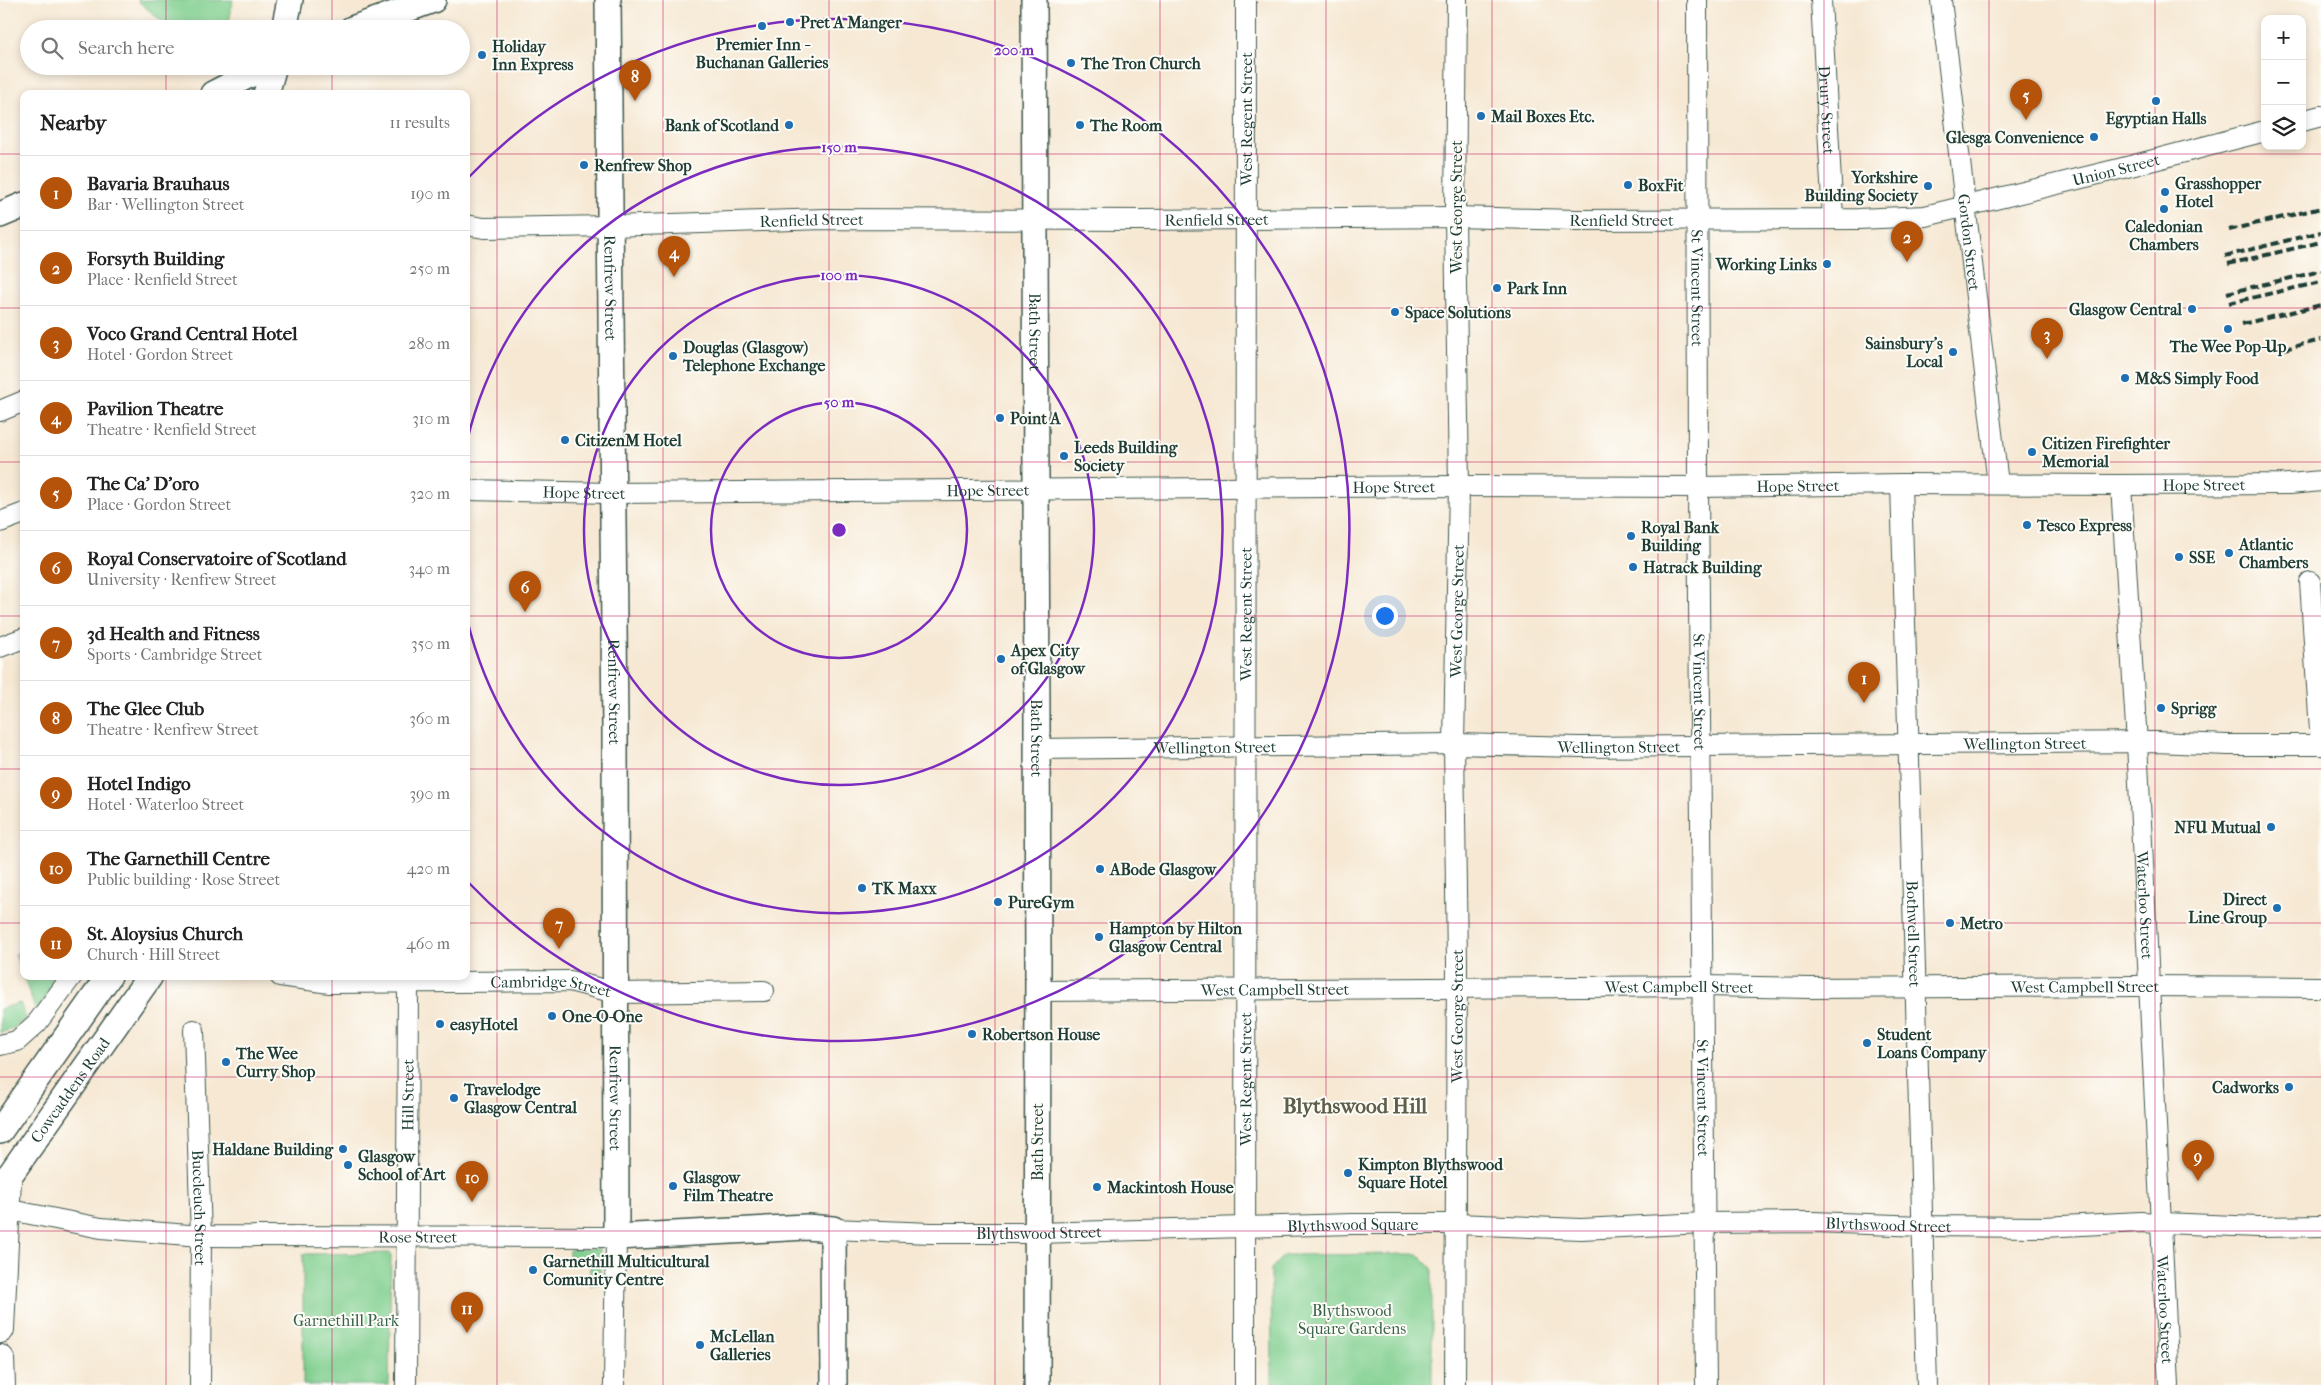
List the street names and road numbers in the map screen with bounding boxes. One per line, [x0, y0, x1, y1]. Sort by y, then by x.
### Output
street label: West Regent Street [1237, 52, 1256, 187]
street label: Drury Street [1815, 65, 1838, 155]
street label: West George Street [1447, 140, 1466, 275]
street label: Union Street [2070, 150, 2162, 190]
street label: Gordon Street [1954, 193, 1984, 292]
street label: Renfield Street [759, 210, 864, 231]
street label: Renfield Street [1164, 210, 1269, 230]
street label: Renfield Street [1569, 211, 1674, 230]
street label: St Vincent Street [1687, 229, 1707, 347]
street label: Renfrew Street [600, 235, 620, 341]
street label: Bath Street [1025, 293, 1045, 371]
street label: Hope Street [2162, 475, 2246, 495]
street label: Hope Street [1756, 476, 1840, 496]
street label: Hope Street [1352, 477, 1436, 497]
street label: Hope Street [946, 481, 1030, 500]
street label: Hope Street [542, 483, 626, 503]
street label: West George Street [1446, 544, 1468, 679]
street label: West Regent Street [1237, 547, 1256, 682]
street label: St Vincent Street [1689, 633, 1709, 751]
street label: Renfrew Street [604, 639, 624, 745]
street label: Bath Street [1027, 699, 1046, 777]
street label: Wellington Street [1962, 734, 2087, 754]
street label: Wellington Street [1152, 737, 1277, 758]
street label: Wellington Street [1556, 737, 1681, 757]
street label: Waterloo Street [2132, 850, 2157, 960]
street label: Bothwell Street [1902, 880, 1925, 988]
street label: West George Street [1447, 949, 1467, 1084]
street label: Cambridge Street [490, 972, 614, 1001]
street label: West Campbell Street [1604, 977, 1754, 997]
street label: West Campbell Street [2010, 977, 2160, 997]
street label: West Campbell Street [1200, 980, 1350, 1000]
street label: West Regent Street [1236, 1012, 1255, 1147]
street label: Cowcaddens Road [27, 1034, 114, 1146]
street label: St Vincent Street [1693, 1039, 1713, 1157]
street label: Renfrew Street [606, 1045, 625, 1151]
street label: Hill Street [398, 1059, 418, 1131]
street label: Bath Street [1028, 1103, 1047, 1181]
street label: Buccleuch Street [188, 1149, 210, 1266]
street label: Blythswood Street [1825, 1213, 1952, 1236]
street label: Blythswood Square [1287, 1215, 1419, 1236]
street label: Blythswood Street [976, 1222, 1102, 1243]
street label: Rose Street [378, 1227, 458, 1247]
street label: Waterloo Street [2153, 1254, 2177, 1365]

